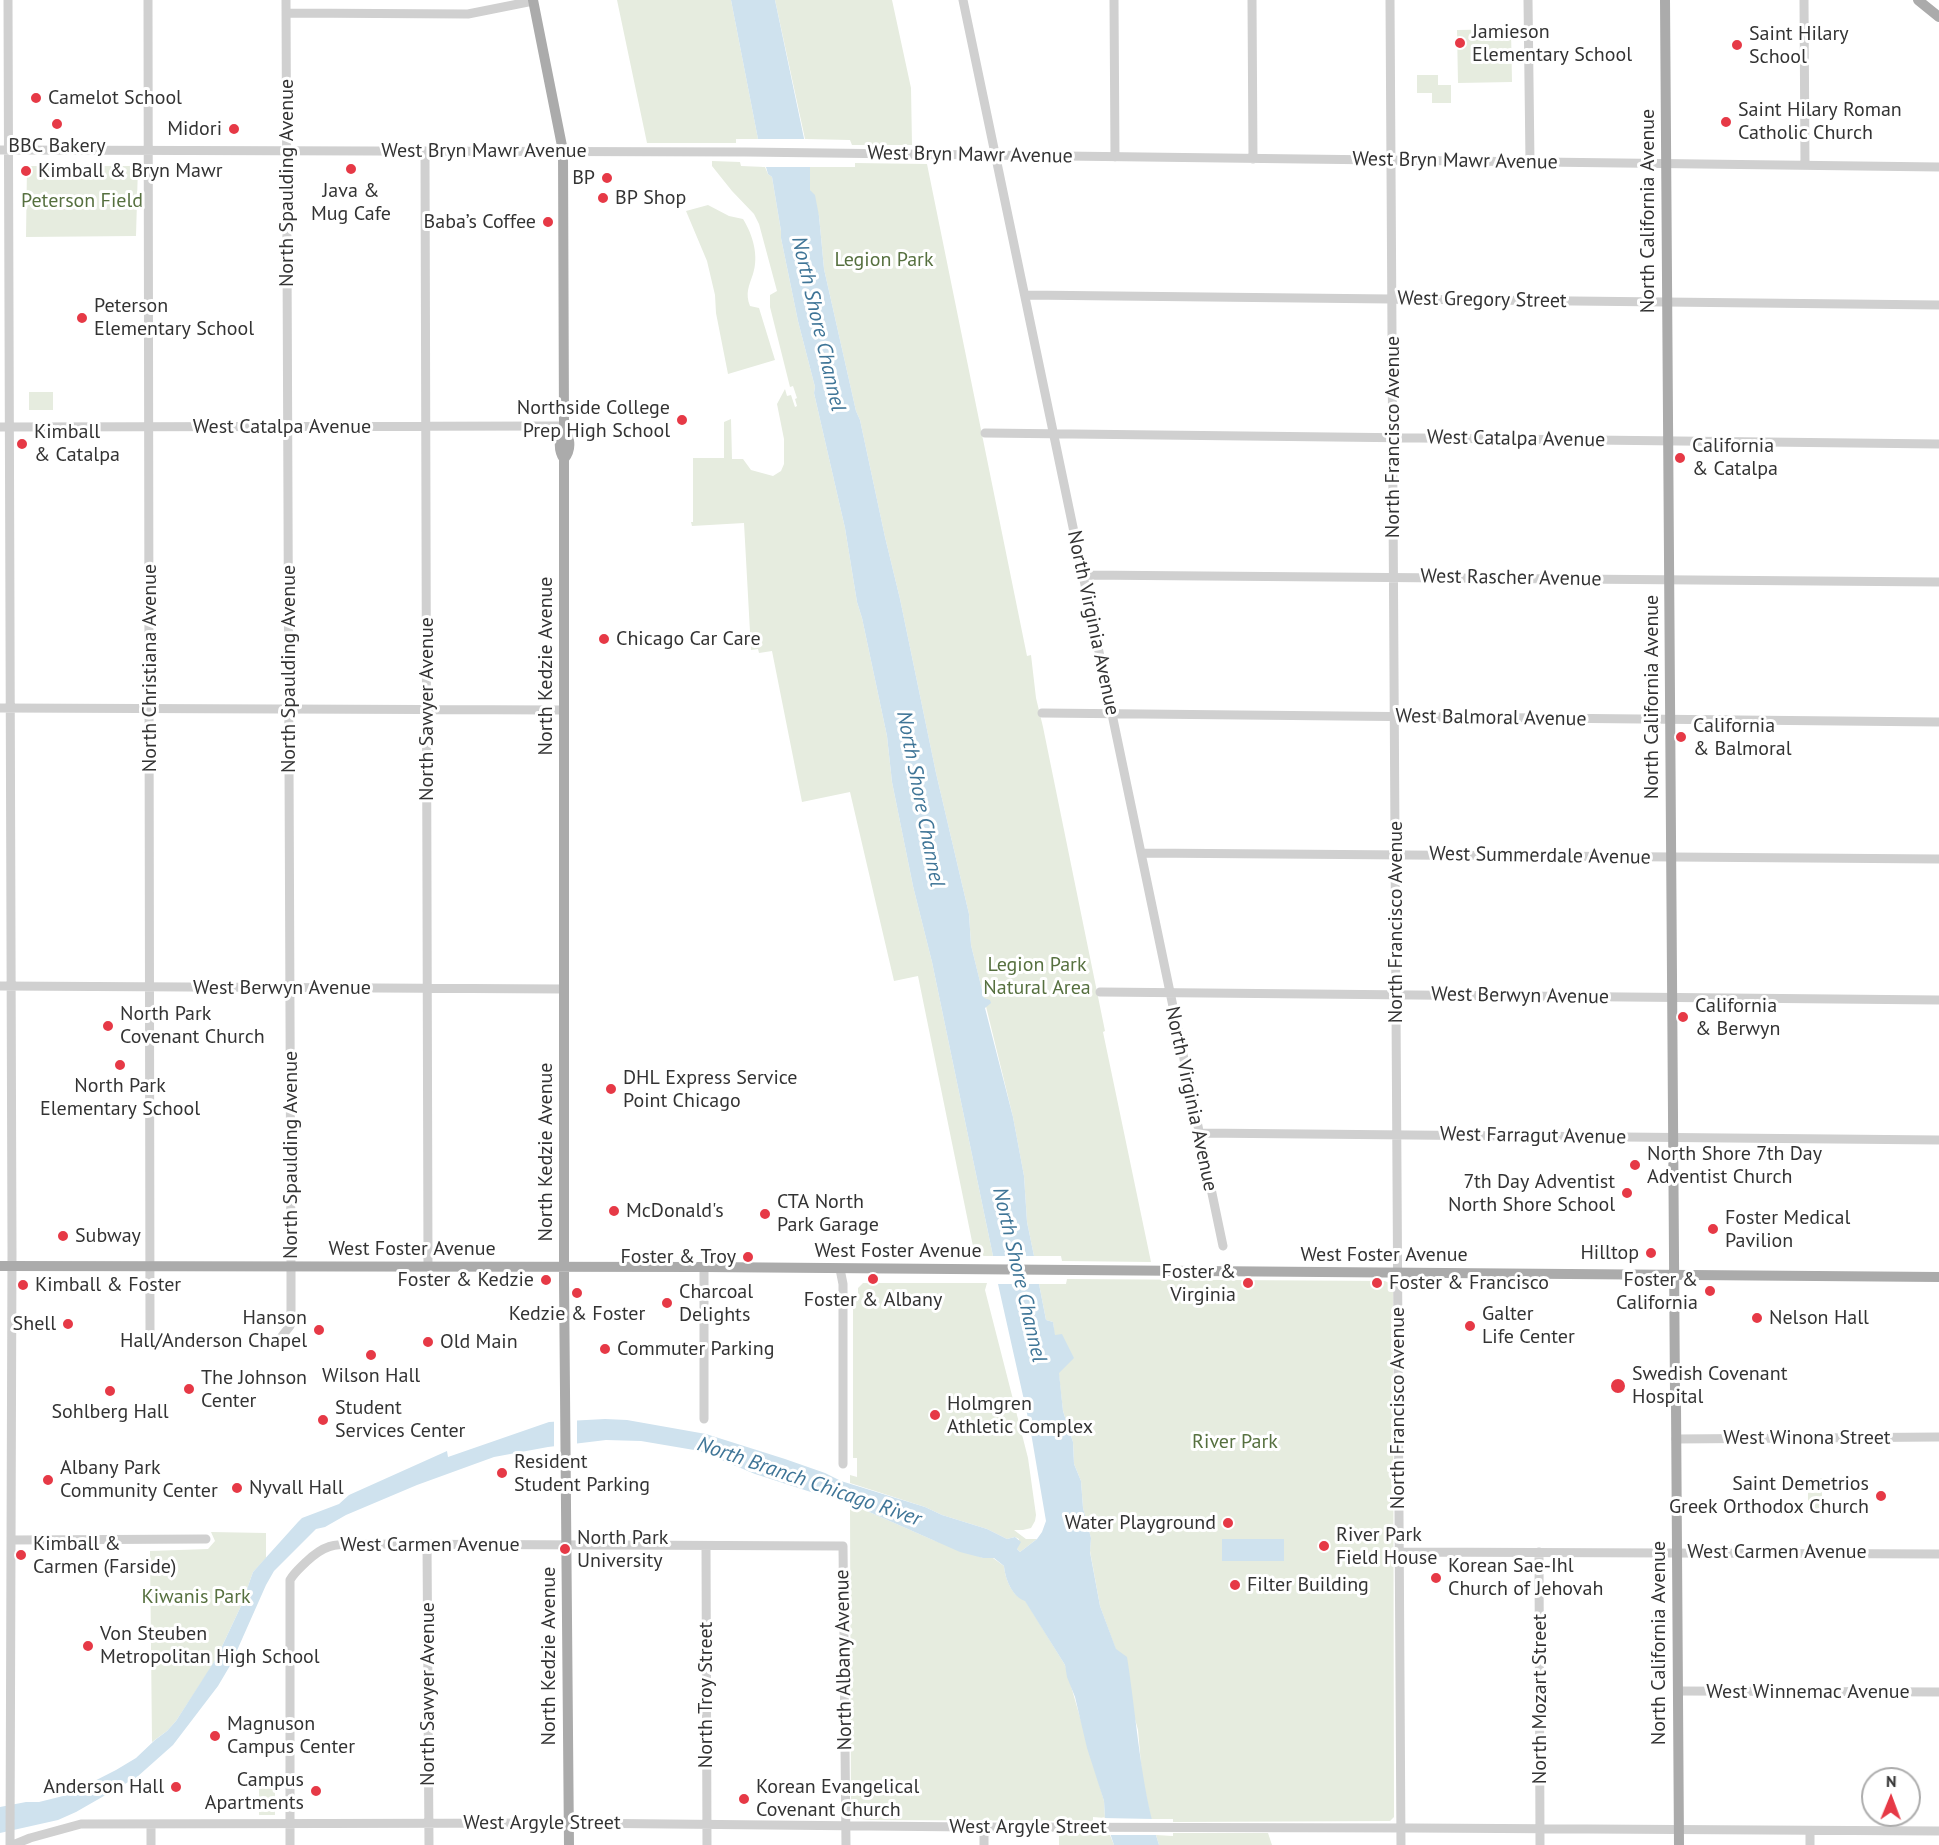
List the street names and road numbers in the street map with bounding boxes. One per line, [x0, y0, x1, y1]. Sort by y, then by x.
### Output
street label: North Spaulding Avenue [275, 79, 299, 287]
street label: North California Avenue [1636, 109, 1660, 313]
street label: West Bryn Mawr Avenue [381, 139, 587, 163]
street label: West Bryn Mawr Avenue [867, 141, 1073, 169]
street label: West Bryn Mawr Avenue [1352, 147, 1558, 175]
street label: West Gregory Street [1397, 287, 1567, 313]
street label: North Francisco Avenue [1381, 336, 1405, 538]
street label: West Catalpa Avenue [193, 415, 371, 439]
street label: West Catalpa Avenue [1427, 425, 1605, 453]
street label: North Virginia Avenue [1062, 528, 1124, 718]
street label: North Christiana Avenue [138, 564, 162, 772]
street label: West Rascher Avenue [1420, 564, 1602, 592]
street label: North Spaulding Avenue [277, 565, 301, 773]
street label: North Kedzie Avenue [534, 576, 558, 756]
street label: North California Avenue [1640, 595, 1664, 799]
street label: North Sawyer Avenue [415, 617, 439, 801]
street label: West Balmoral Avenue [1395, 704, 1587, 732]
street label: North Francisco Avenue [1384, 821, 1408, 1023]
street label: West Summerdale Avenue [1429, 842, 1651, 870]
street label: West Berwyn Avenue [193, 976, 371, 1000]
street label: West Berwyn Avenue [1431, 982, 1609, 1010]
street label: North Virginia Avenue [1160, 1004, 1222, 1194]
street label: North Spaulding Avenue [279, 1051, 303, 1259]
street label: North Kedzie Avenue [534, 1062, 558, 1242]
street label: West Farragut Avenue [1440, 1122, 1626, 1150]
street label: West Foster Avenue [328, 1237, 496, 1261]
street label: West Foster Avenue [814, 1239, 982, 1263]
street label: West Foster Avenue [1300, 1243, 1468, 1267]
street label: North Francisco Avenue [1386, 1307, 1410, 1509]
street label: West Winona Street [1723, 1426, 1891, 1450]
street label: West Carmen Avenue [340, 1533, 520, 1557]
street label: West Carmen Avenue [1687, 1540, 1867, 1564]
street label: North California Avenue [1647, 1541, 1671, 1745]
street label: North Kedzie Avenue [537, 1566, 561, 1746]
street label: North Albany Avenue [830, 1569, 858, 1751]
street label: North Sawyer Avenue [416, 1602, 440, 1786]
street label: North Mozart Street [1528, 1614, 1552, 1784]
street label: North Troy Street [694, 1622, 718, 1768]
street label: West Winnemac Avenue [1706, 1680, 1910, 1704]
street label: West Argyle Street [463, 1811, 621, 1835]
street label: West Argyle Street [949, 1815, 1107, 1839]

